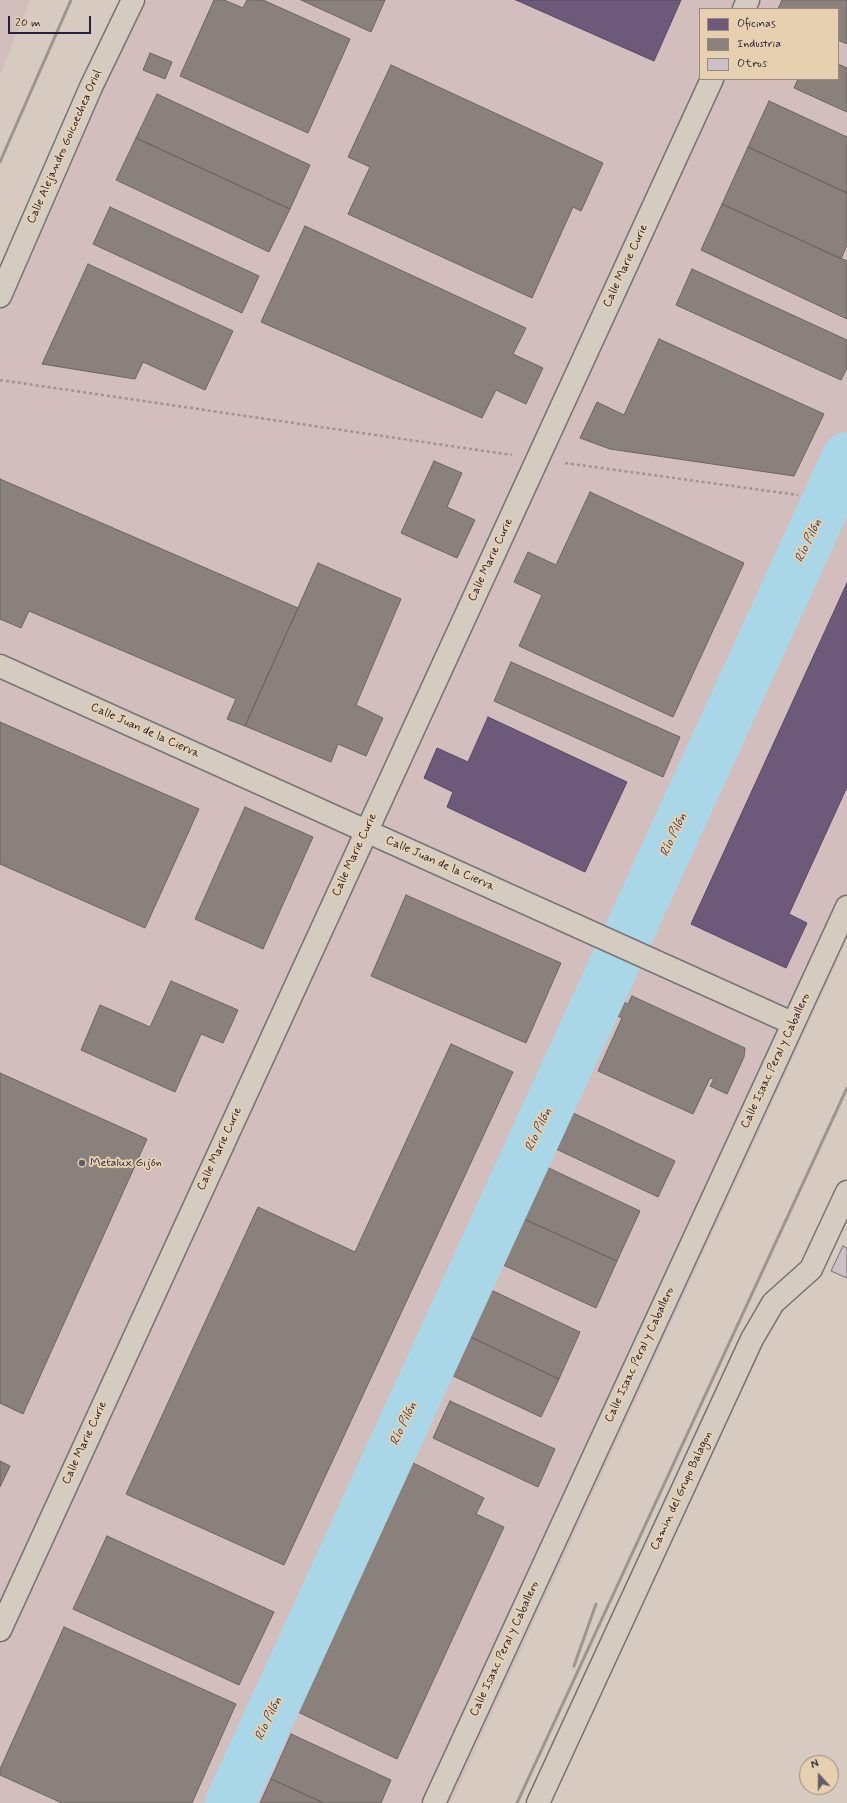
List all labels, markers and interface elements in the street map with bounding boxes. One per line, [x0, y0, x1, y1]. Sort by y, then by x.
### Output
scale bar [10, 8, 93, 34]
legend [699, 8, 839, 80]
text: 20 m [15, 15, 41, 31]
text: Oficinas [737, 16, 776, 32]
text: Industria [737, 36, 781, 52]
text: Otros [737, 56, 767, 72]
street label: Calle Alejandro Goicoechea Oriol [24, 68, 106, 226]
street label: Calle Marie Curie [600, 222, 652, 310]
street label: Calle Marie Curie [465, 516, 517, 604]
water label: Río Pilón [792, 517, 826, 565]
street label: Calle Juan de la Cierva [88, 700, 202, 762]
street label: Calle Marie Curie [329, 811, 381, 899]
water label: Río Pilón [657, 811, 691, 859]
street label: Calle Juan de la Cierva [383, 833, 497, 895]
street label: Calle Isaac Peral y Caballero [738, 991, 814, 1131]
street label: Calle Marie Curie [194, 1105, 246, 1193]
water label: Río Pilón [522, 1106, 556, 1154]
place label: Metalux Gijón [90, 1156, 162, 1170]
marker: Metalux Gijón [77, 1158, 87, 1168]
street label: Calle Isaac Peral y Caballero [602, 1285, 678, 1425]
street label: Calle Marie Curie [59, 1399, 111, 1487]
water label: Río Pilón [387, 1400, 421, 1448]
street label: Camin del Grupo Balagon [648, 1429, 716, 1553]
street label: Calle Isaac Peral y Caballero [467, 1579, 543, 1719]
water label: Río Pilón [252, 1695, 286, 1743]
north arrow [799, 1755, 839, 1795]
text: N [809, 1757, 821, 1773]

